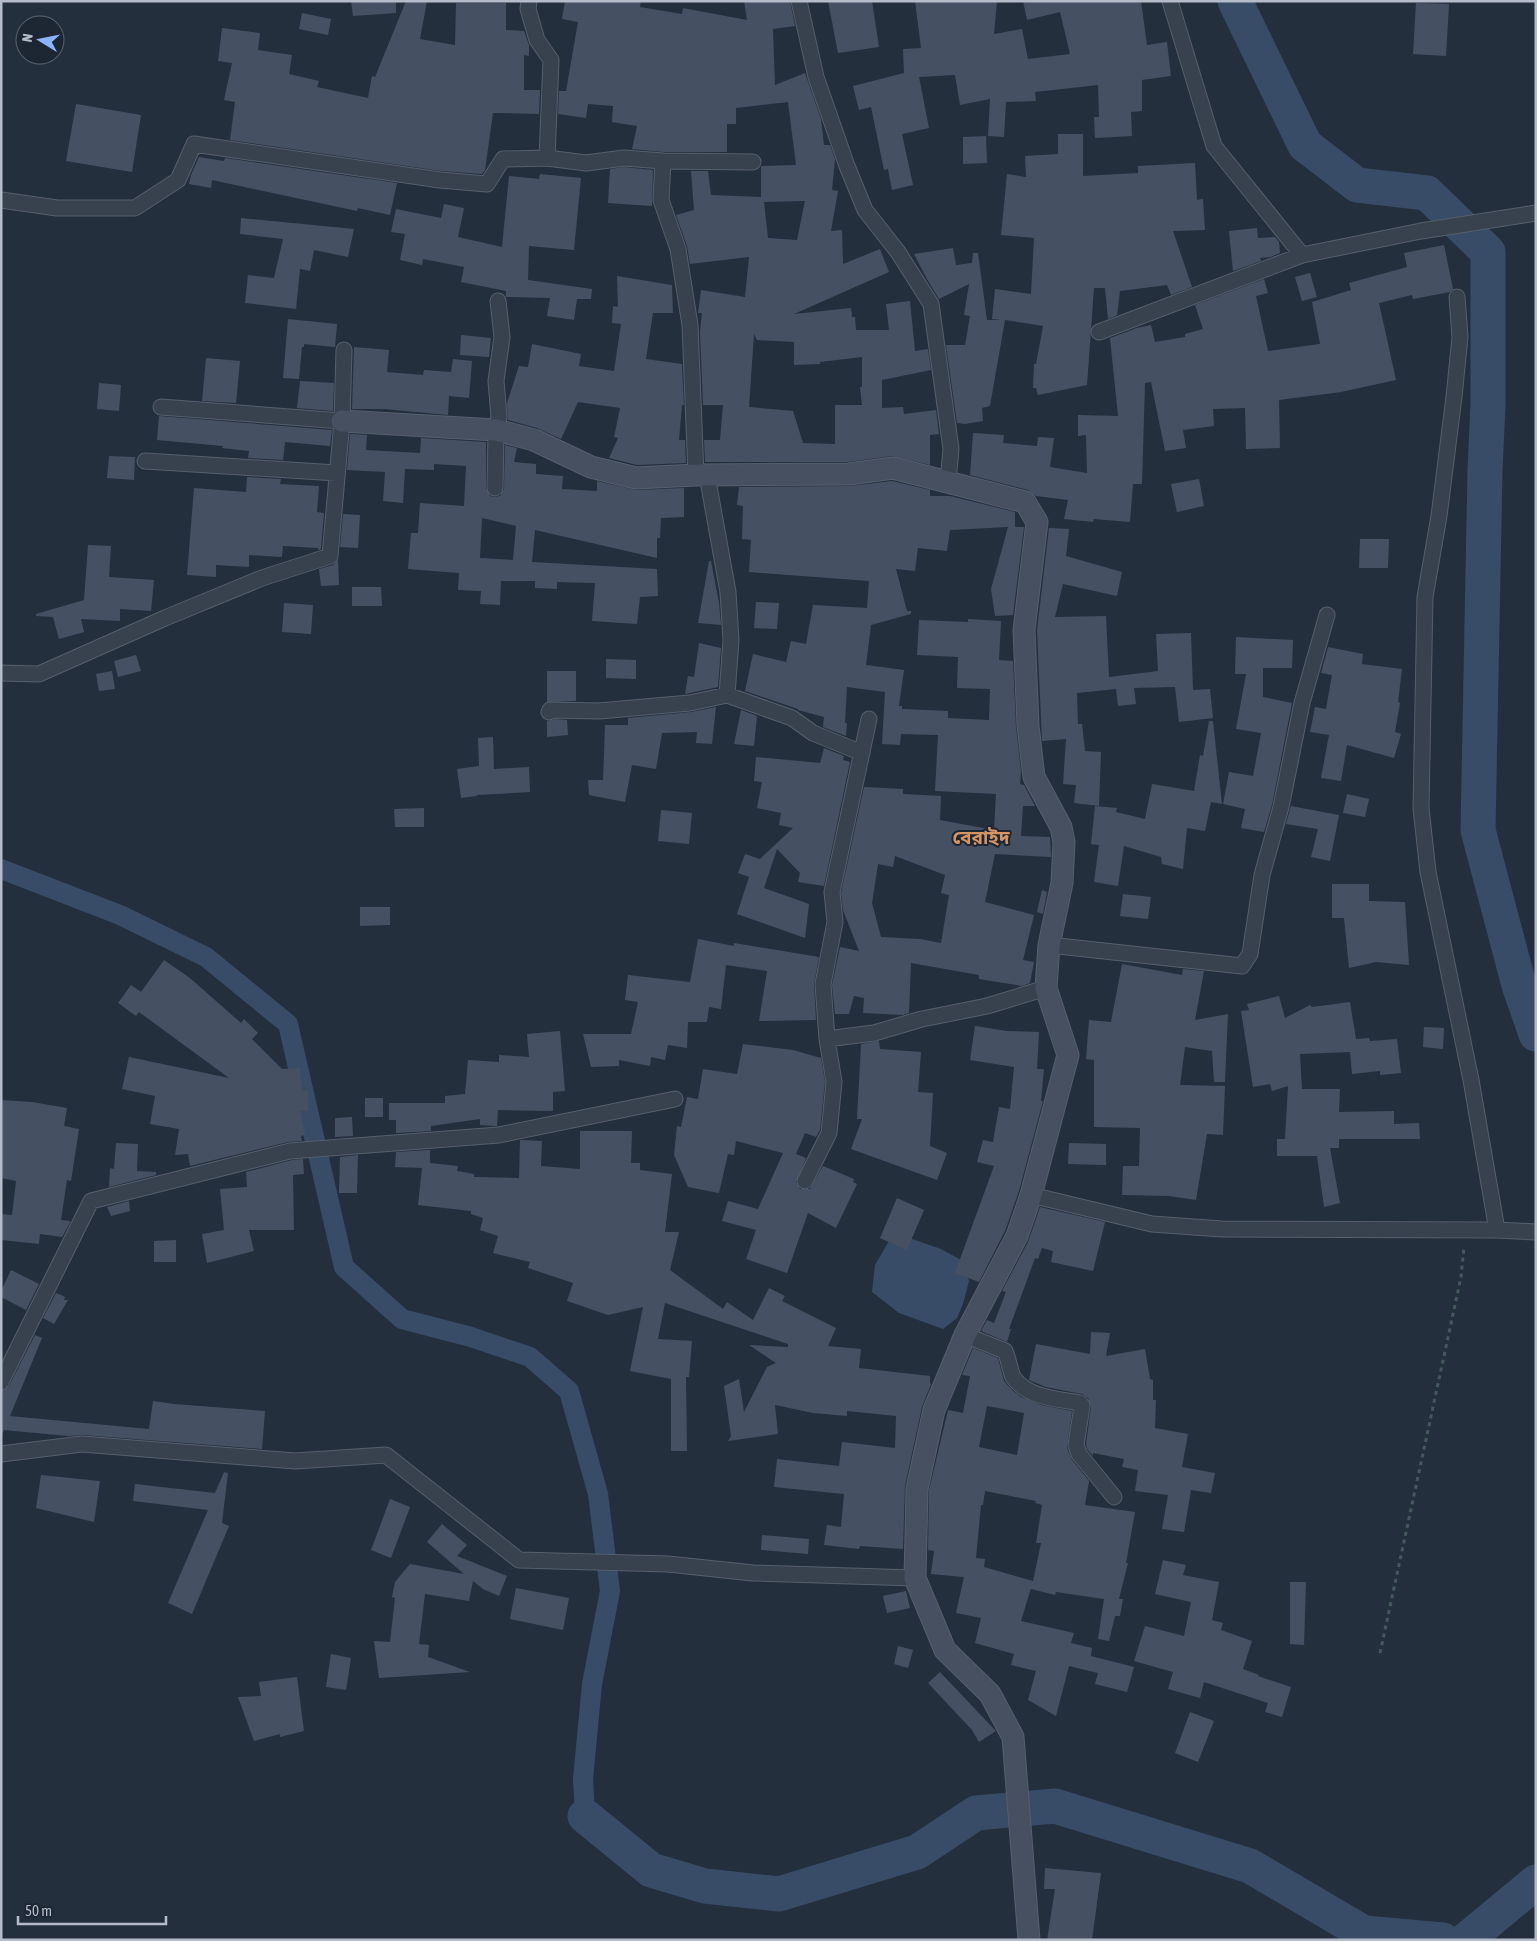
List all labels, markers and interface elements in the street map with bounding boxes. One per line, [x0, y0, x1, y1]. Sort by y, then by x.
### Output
north arrow [15, 15, 65, 65]
text: N [19, 32, 36, 43]
district label: বেরাইদ [952, 826, 1010, 848]
scale bar [18, 1894, 165, 1926]
text: 50 m [25, 1902, 52, 1919]

